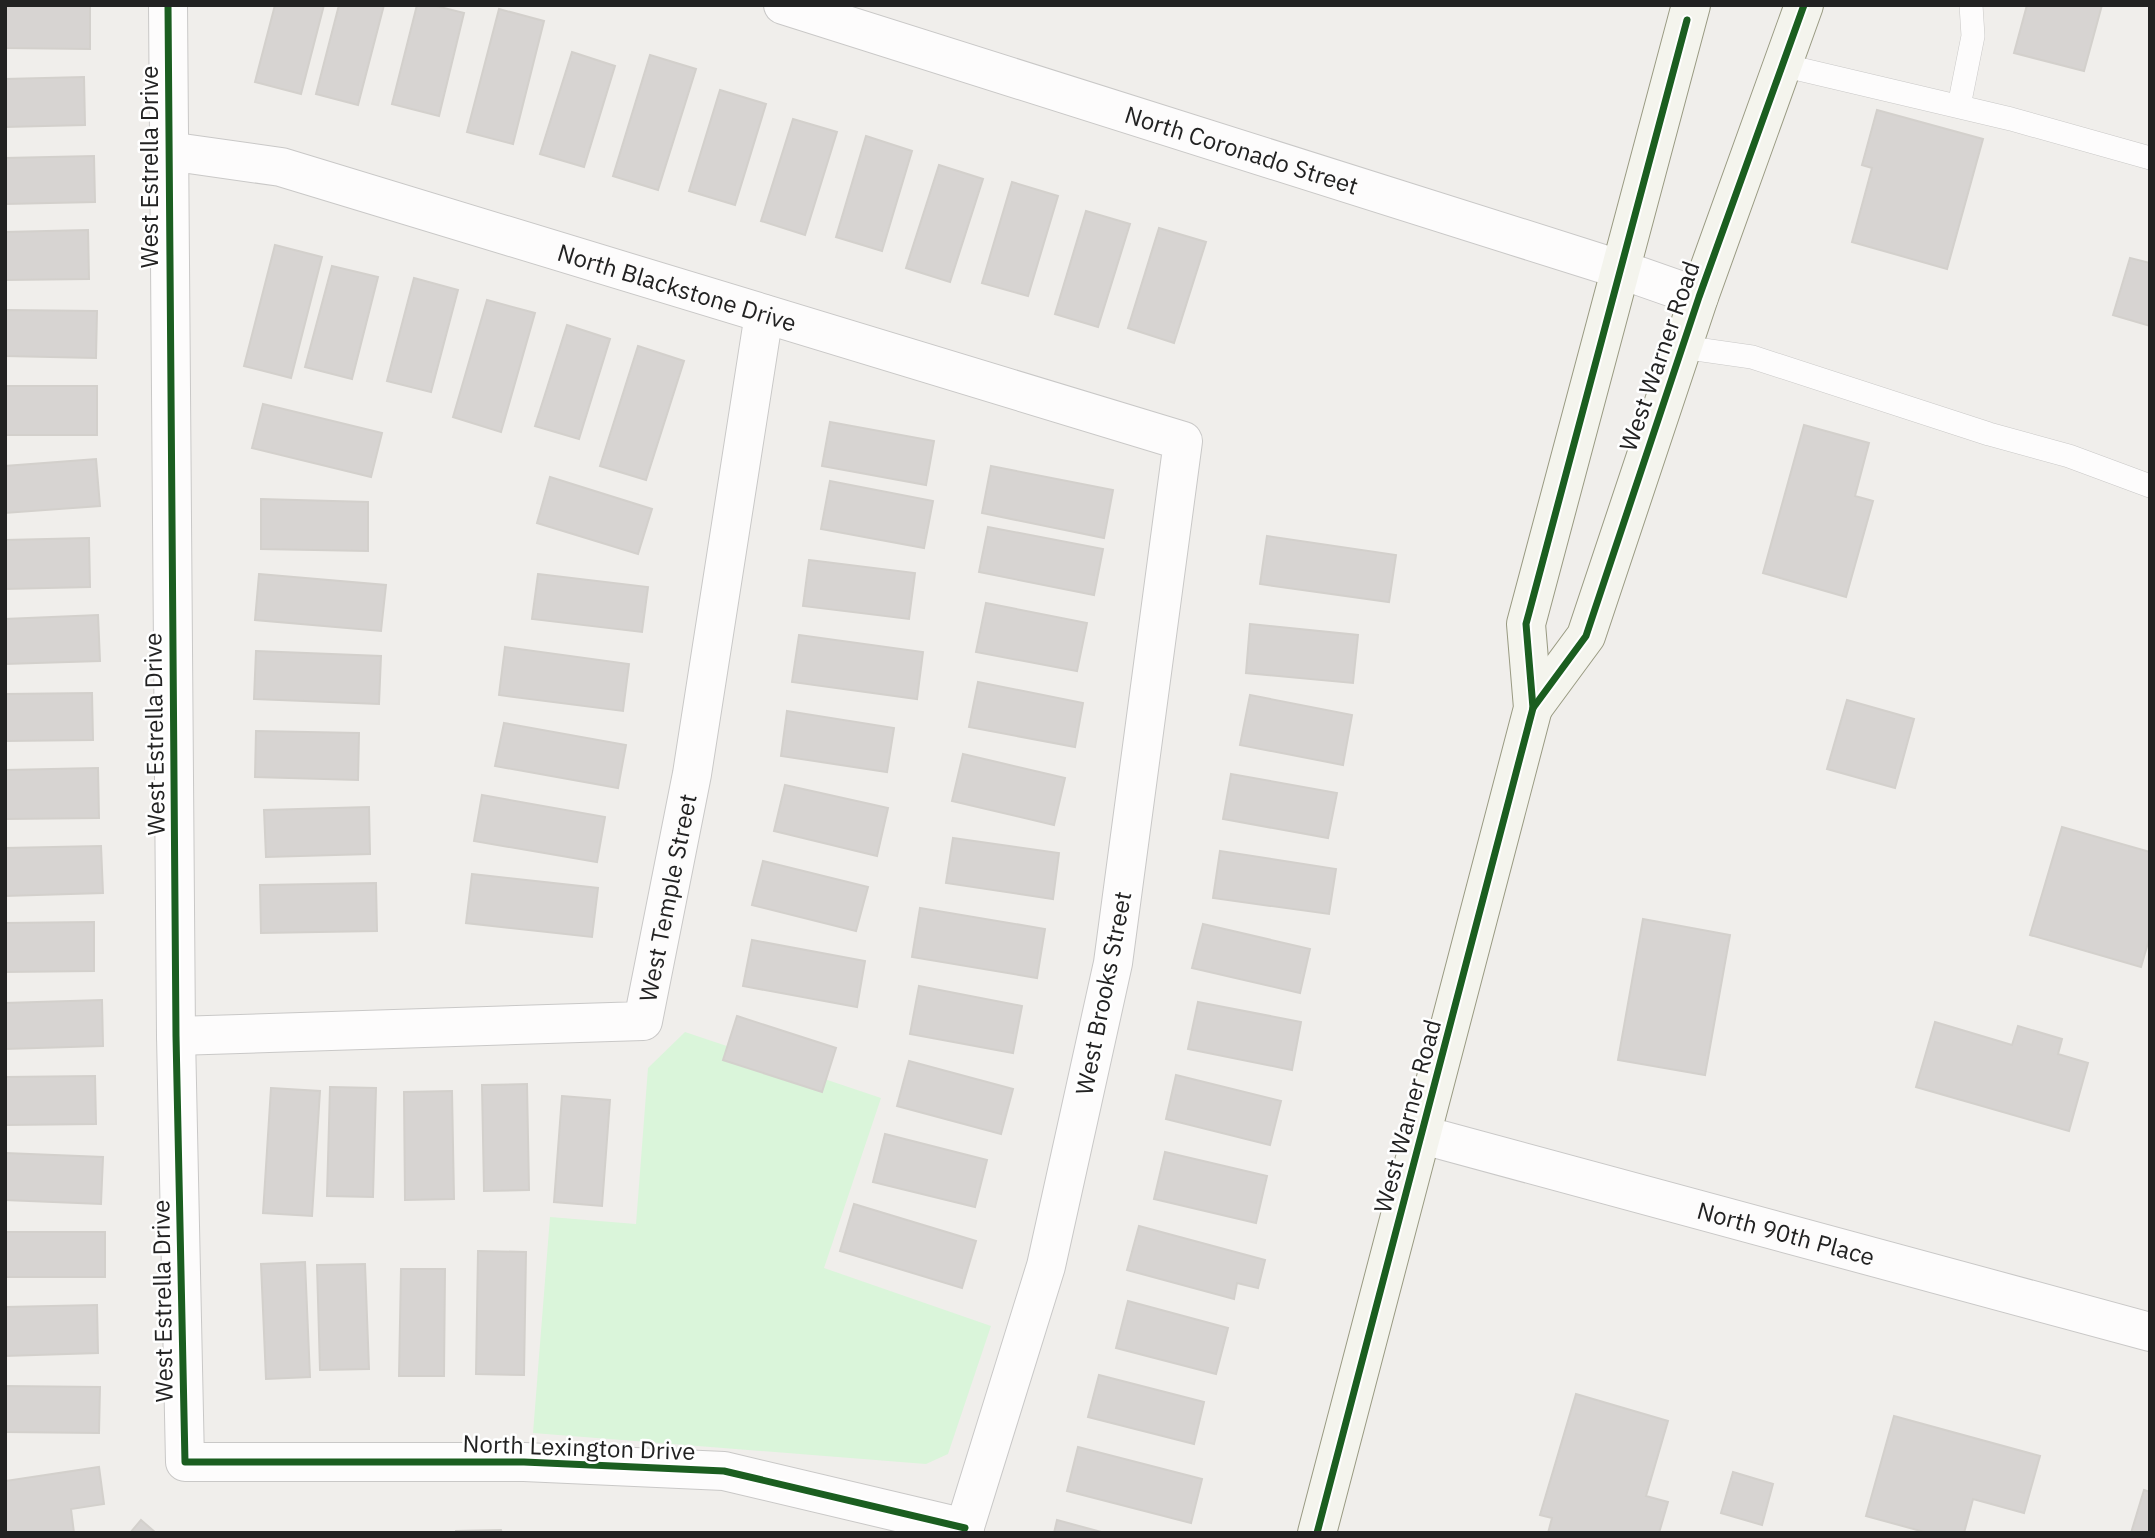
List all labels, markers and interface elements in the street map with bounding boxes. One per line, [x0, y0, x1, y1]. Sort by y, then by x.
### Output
street label: West Estrella Drive [133, 66, 165, 268]
street label: North Coronado Street [1121, 98, 1362, 202]
street label: North Blackstone Drive [554, 236, 800, 339]
street label: West Warner Road [1611, 257, 1707, 455]
street label: West Estrella Drive [136, 632, 172, 836]
street label: West Temple Street [631, 791, 704, 1004]
street label: West Brooks Street [1068, 889, 1138, 1097]
street label: West Warner Road [1366, 1016, 1448, 1216]
street label: North 90th Place [1694, 1194, 1878, 1273]
street label: West Estrella Drive [144, 1199, 180, 1403]
street label: North Lexington Drive [462, 1427, 696, 1467]

